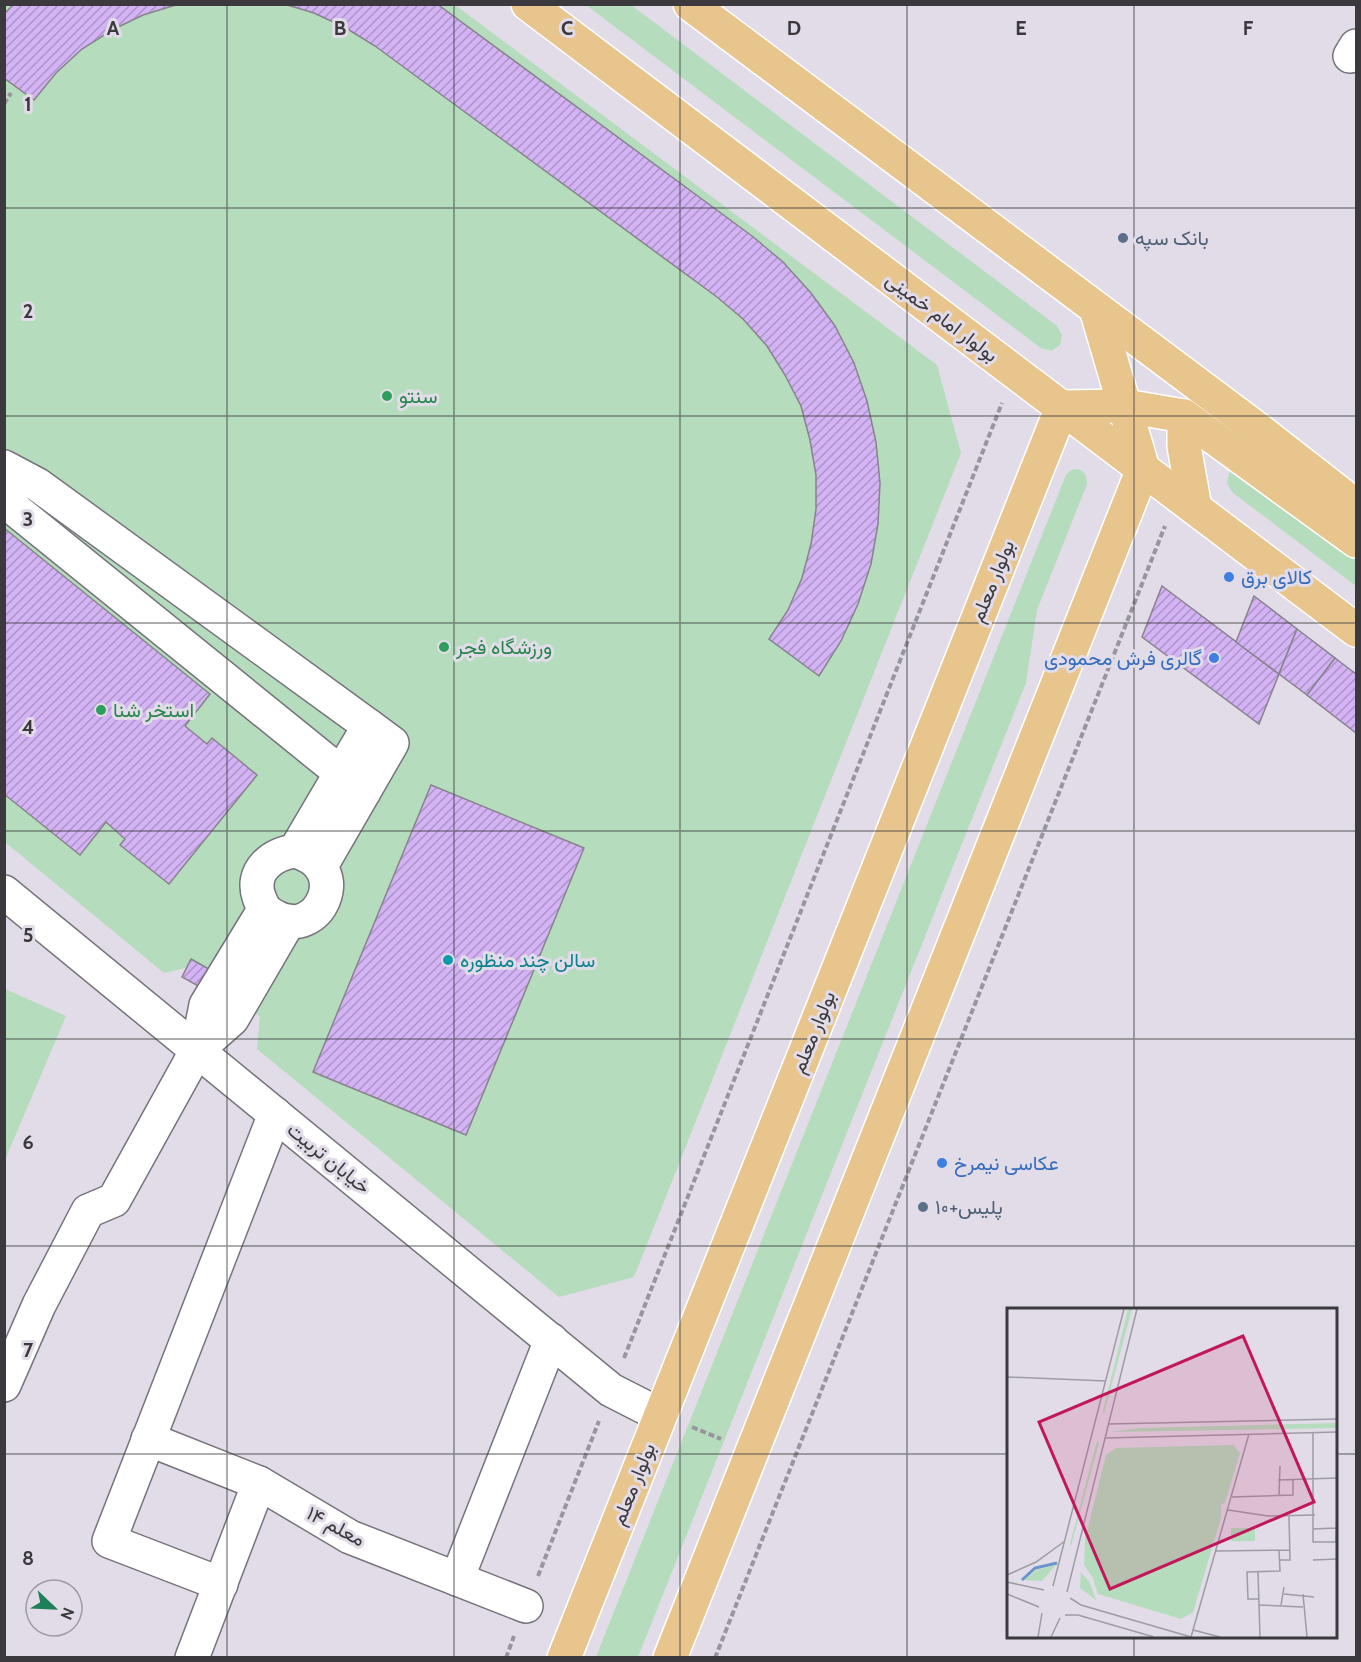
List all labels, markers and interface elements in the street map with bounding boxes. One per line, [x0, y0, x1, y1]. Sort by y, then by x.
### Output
text: A [107, 16, 120, 40]
text: B [334, 16, 346, 40]
text: C [561, 16, 573, 40]
text: D [787, 16, 801, 40]
text: E [1015, 16, 1027, 40]
text: F [1243, 16, 1254, 40]
text: 1 [24, 92, 32, 116]
place label: بانک سپه [1135, 226, 1209, 252]
marker: بانک سپه [1116, 231, 1130, 245]
street label: بولوار امام خمینی [881, 267, 1003, 368]
text: 2 [23, 299, 33, 323]
place label: سنتو [399, 384, 438, 409]
marker: سنتو [380, 389, 394, 403]
text: 3 [23, 507, 33, 531]
street label: بولوار معلم [965, 536, 1020, 626]
place label: کالای برق [1241, 565, 1312, 590]
marker: کالای برق [1222, 570, 1236, 584]
place label: ورزشگاه فجر [455, 635, 552, 660]
marker: ورزشگاه فجر [437, 640, 451, 654]
place label: گالری فرش محمودی [1044, 646, 1202, 671]
marker: گالری فرش محمودی [1207, 651, 1221, 665]
place label: استخر شنا [113, 698, 194, 723]
marker: استخر شنا [94, 703, 108, 717]
text: 4 [22, 715, 34, 739]
text: 5 [23, 923, 33, 947]
place label: سالن چند منظوره [460, 948, 595, 974]
marker: سالن چند منظوره [441, 953, 455, 967]
street label: بولوار معلم [786, 987, 841, 1077]
street label: خیابان تربیت [282, 1117, 375, 1200]
text: 6 [22, 1130, 34, 1154]
place label: عکاسی نیمرخ [954, 1151, 1059, 1177]
marker: عکاسی نیمرخ [935, 1156, 949, 1170]
place label: پلیس+۱۰ [935, 1195, 1003, 1221]
marker: پلیس+۱۰ [916, 1200, 930, 1214]
inset map [1007, 1308, 1337, 1638]
text: 7 [23, 1338, 34, 1362]
street label: بولوار معلم [606, 1439, 661, 1529]
street label: معلم ۱۴ [302, 1501, 369, 1552]
text: 8 [22, 1546, 34, 1570]
north arrow [24, 1578, 84, 1638]
text: N [56, 1605, 78, 1623]

